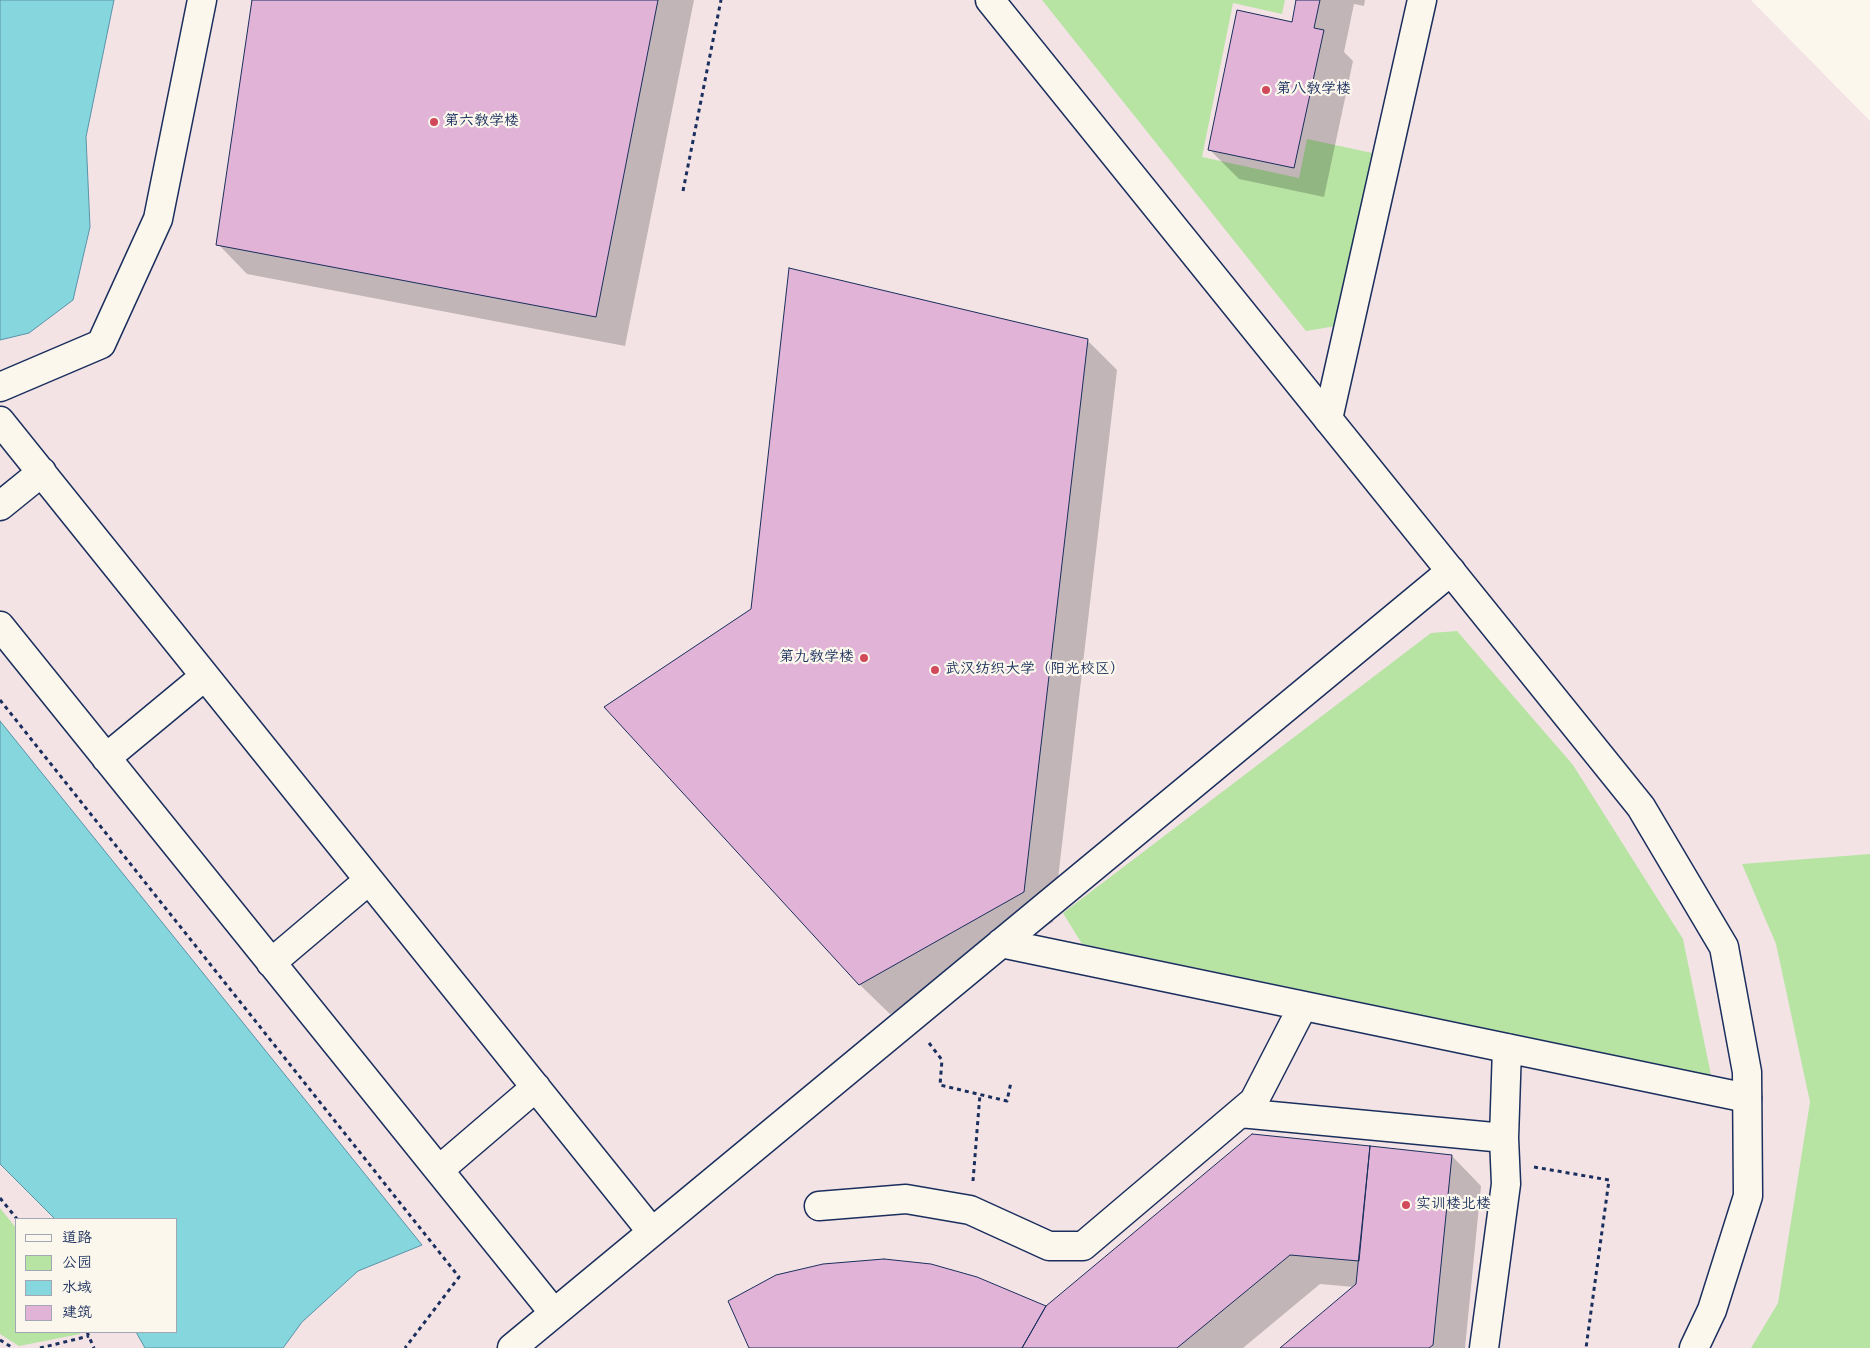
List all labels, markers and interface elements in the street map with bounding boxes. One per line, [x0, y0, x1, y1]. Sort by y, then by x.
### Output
place label: 第八教学楼 [1276, 81, 1351, 99]
marker: 第八教学楼 [1260, 84, 1272, 96]
place label: 第六教学楼 [444, 113, 519, 131]
marker: 第六教学楼 [428, 116, 440, 128]
place label: 第九教学楼 [779, 649, 854, 667]
marker: 第九教学楼 [858, 652, 870, 664]
place label: 武汉纺织大学（阳光校区） [945, 661, 1125, 679]
marker: 武汉纺织大学（阳光校区） [929, 664, 941, 676]
place label: 实训楼北楼 [1416, 1196, 1491, 1214]
marker: 实训楼北楼 [1400, 1199, 1412, 1211]
legend [15, 1218, 178, 1333]
text: 道路 [62, 1226, 92, 1250]
text: 公园 [62, 1251, 92, 1275]
text: 水域 [62, 1276, 92, 1300]
text: 建筑 [62, 1301, 92, 1325]

